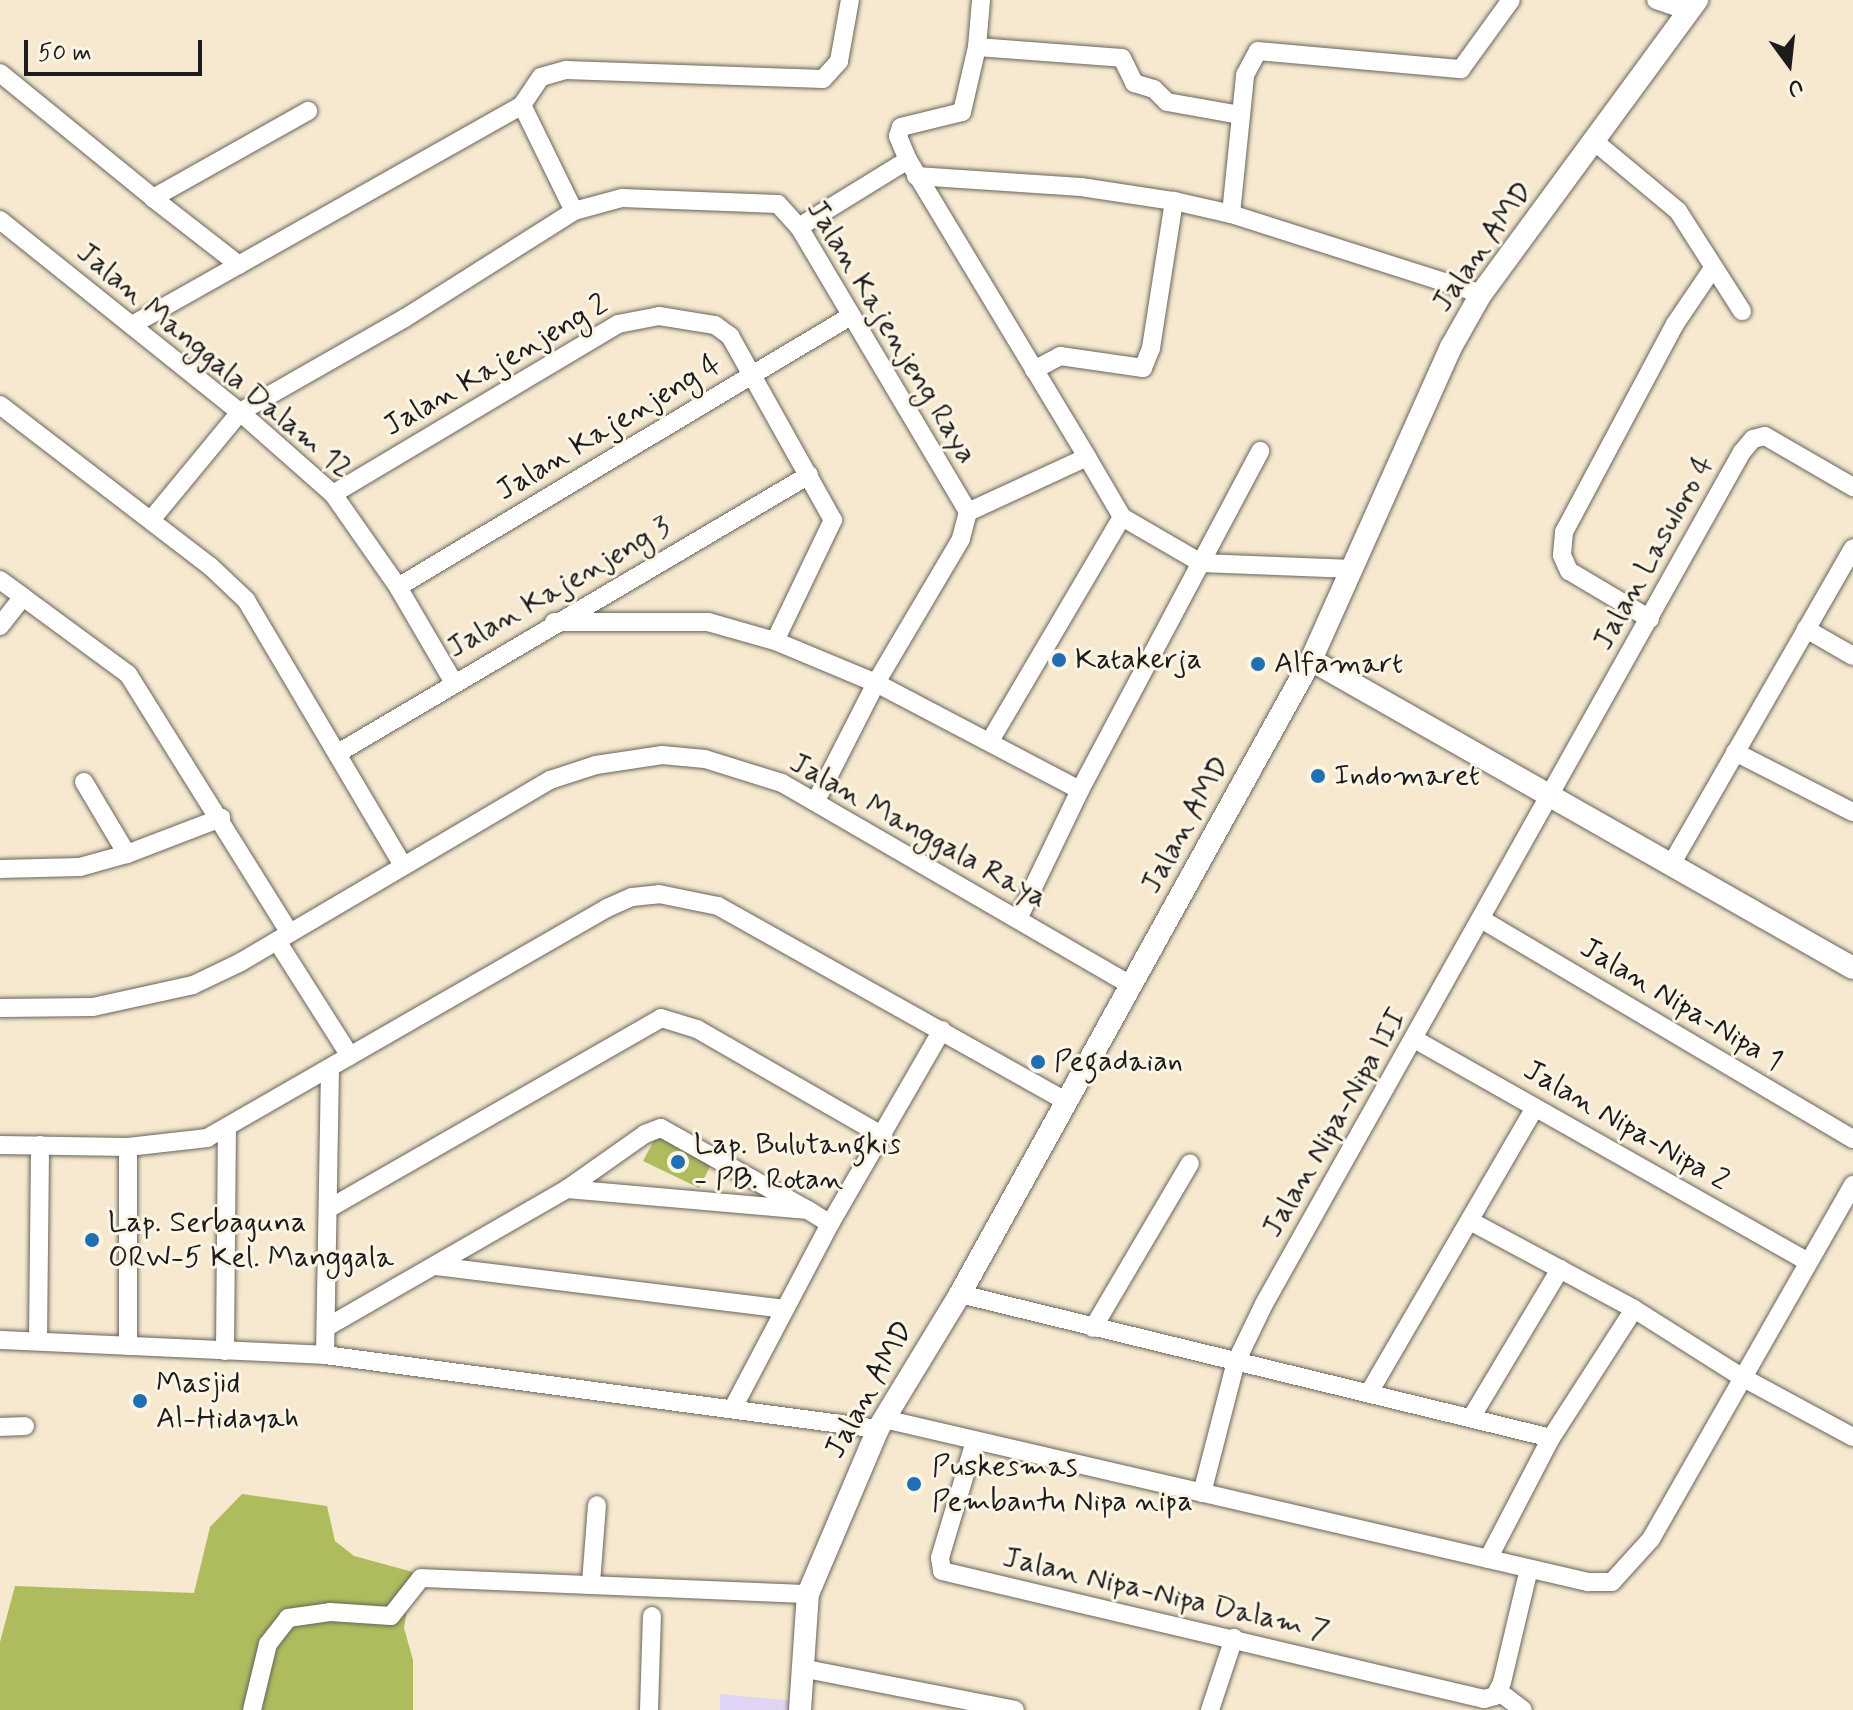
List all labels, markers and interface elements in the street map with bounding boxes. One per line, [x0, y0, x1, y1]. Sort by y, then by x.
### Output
scale bar [28, 24, 206, 74]
north arrow [1749, 24, 1829, 104]
text: 50 m [38, 38, 92, 69]
text: U [1785, 72, 1806, 103]
street label: Jalan AMD [1425, 175, 1541, 319]
street label: Jalan Kajenjeng Raya [799, 195, 983, 469]
street label: Jalan Manggala Dalam 12 [69, 235, 359, 487]
street label: Jalan Kajenjeng 2 [379, 288, 613, 444]
street label: Jalan Kajenjeng 4 [491, 347, 727, 509]
street label: Jalan Lasuloro 4 [1587, 452, 1721, 654]
street label: Jalan Kajenjeng 3 [442, 510, 676, 666]
place label: Katakerja [1075, 642, 1202, 678]
place label: Alfamart [1274, 646, 1403, 682]
marker: Katakerja [1050, 651, 1068, 669]
marker: Alfamart [1249, 655, 1267, 673]
street label: Jalan Manggala Raya [785, 747, 1051, 915]
street label: Jalan AMD [1133, 750, 1239, 900]
place label: Indomaret [1334, 758, 1480, 794]
marker: Indomaret [1309, 767, 1327, 785]
street label: Jalan Nipa-Nipa 1 [1574, 931, 1788, 1079]
street label: Jalan Nipa-Nipa III [1255, 1003, 1415, 1243]
place label: Pegadaian [1054, 1044, 1183, 1080]
marker: Pegadaian [1029, 1053, 1047, 1071]
street label: Jalan Nipa-Nipa 2 [1518, 1053, 1734, 1199]
place label: Lap. Bulutangkis - PB. Rotan [694, 1127, 901, 1198]
marker: Lap. Bulutangkis - PB. Rotan [669, 1153, 687, 1171]
place label: Lap. Serbaguna ORW-5 Kel. Manggala [108, 1205, 394, 1276]
marker: Lap. Serbaguna ORW-5 Kel. Manggala [83, 1231, 101, 1249]
street label: Jalan AMD [817, 1315, 923, 1465]
place label: Masjid Al-Hidayah [156, 1366, 299, 1436]
marker: Masjid Al-Hidayah [131, 1392, 149, 1410]
place label: Puskesmas Pembantu Nipa nipa [932, 1449, 1183, 1520]
marker: Puskesmas Pembantu Nipa nipa [903, 1473, 925, 1495]
street label: Jalan Nipa-Nipa Dalam 7 [1000, 1540, 1332, 1650]

